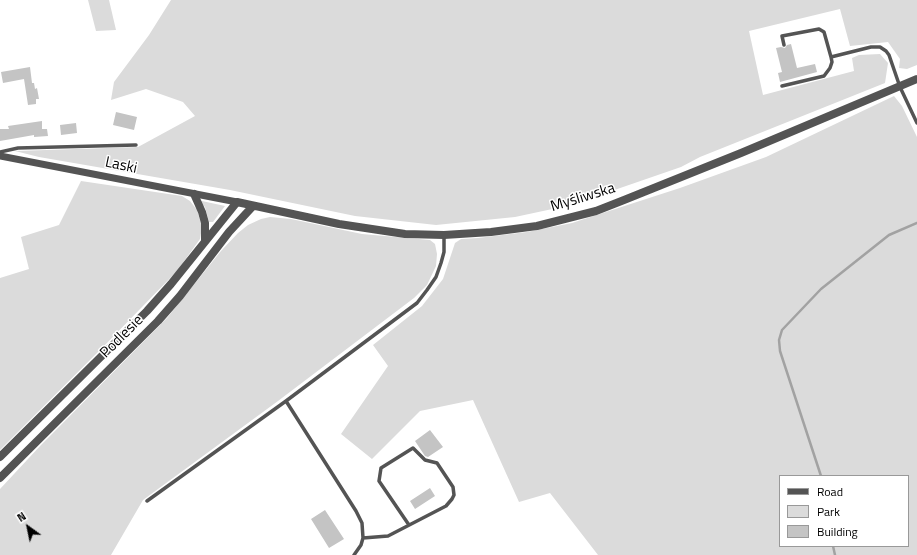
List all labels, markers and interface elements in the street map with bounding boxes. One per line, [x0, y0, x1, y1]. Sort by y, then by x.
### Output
street label: Laski [103, 154, 139, 178]
street label: Myśliwska [549, 180, 617, 216]
street label: Podlesie [97, 312, 147, 362]
legend [779, 475, 909, 547]
text: Road [817, 482, 843, 501]
text: Park [817, 502, 840, 521]
north arrow [8, 507, 48, 547]
text: N [14, 508, 29, 526]
text: Building [817, 522, 858, 541]

